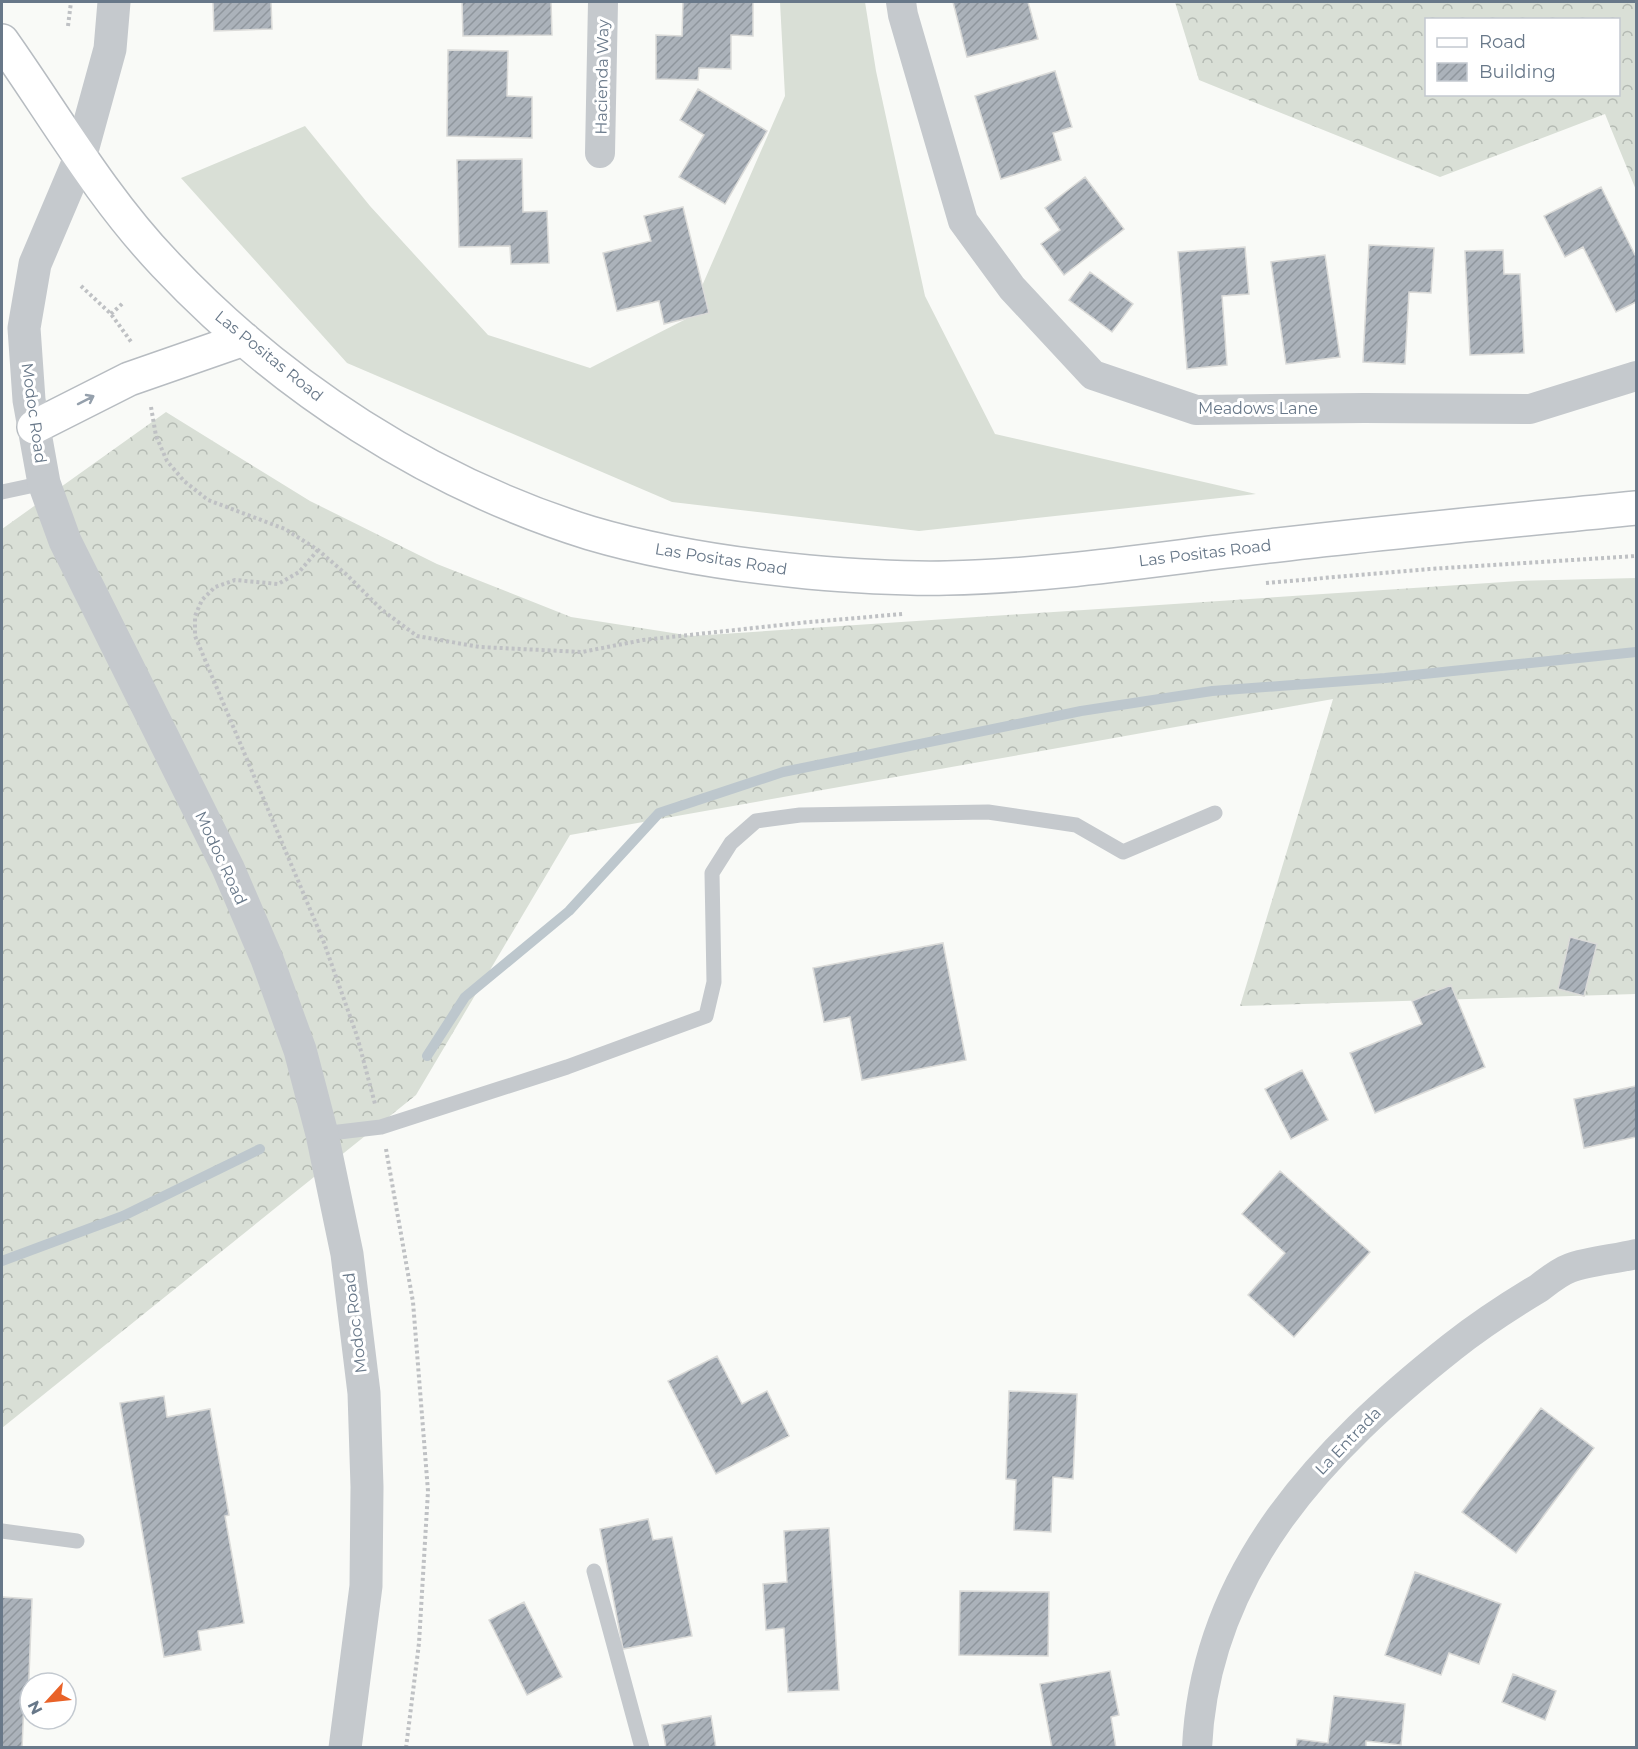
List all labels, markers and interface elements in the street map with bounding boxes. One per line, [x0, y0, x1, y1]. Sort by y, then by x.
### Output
legend [1425, 18, 1620, 96]
street label: Hacienda Way [591, 19, 613, 135]
text: Road [1479, 31, 1526, 53]
text: Building [1479, 61, 1556, 83]
street label: Las Positas Road [211, 307, 327, 405]
street label: Modoc Road [18, 362, 50, 464]
one-way arrow [77, 394, 95, 406]
street label: Meadows Lane [1198, 399, 1318, 418]
street label: Las Positas Road [1138, 535, 1272, 571]
street label: Las Positas Road [654, 539, 788, 579]
street label: Modoc Road [191, 808, 251, 908]
street label: Modoc Road [339, 1272, 371, 1374]
street label: La Entrada [1311, 1403, 1385, 1479]
north arrow [18, 1671, 78, 1731]
text: N [24, 1698, 46, 1718]

